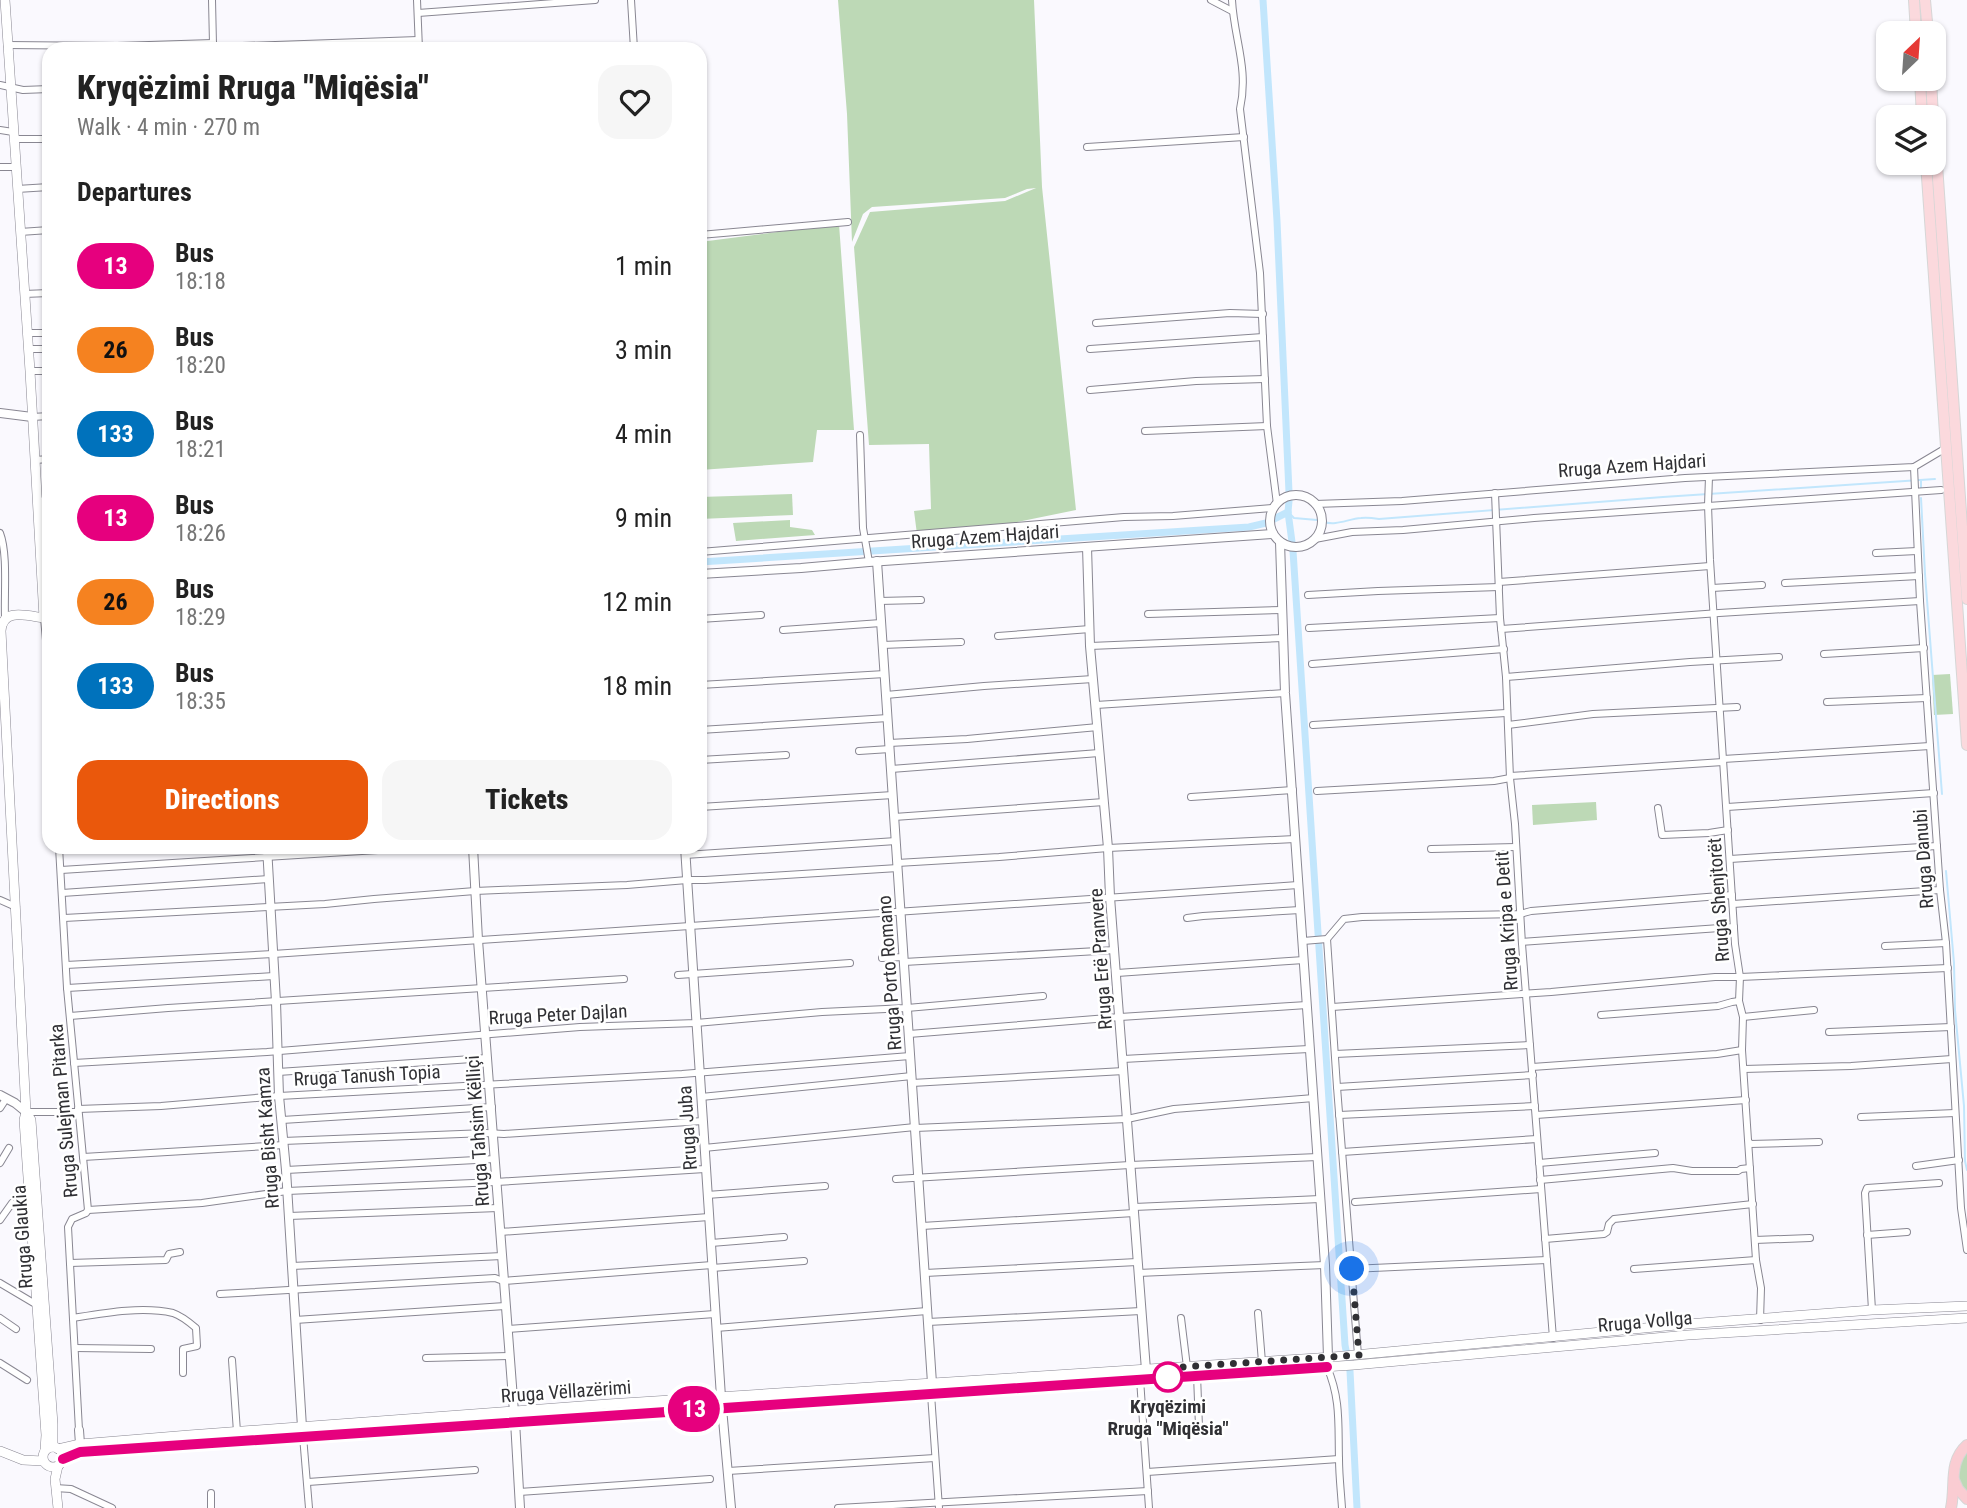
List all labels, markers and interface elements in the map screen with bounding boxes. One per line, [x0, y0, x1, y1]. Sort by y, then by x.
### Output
north arrow [1876, 21, 1946, 91]
map controls [1876, 21, 1946, 175]
button: heart [598, 65, 672, 139]
text: Kryqëzimi Rruga "Miqësia" [77, 68, 429, 107]
button: layers [1876, 105, 1946, 175]
text: Walk · 4 min · 270 m [77, 114, 260, 141]
text: Departures [77, 177, 192, 207]
text: Bus [175, 238, 214, 268]
text: 1 min [615, 251, 672, 281]
text: 13 [103, 252, 128, 280]
text: 18:18 [175, 268, 226, 295]
text: Bus [175, 322, 214, 352]
text: 3 min [615, 335, 672, 365]
text: 26 [103, 336, 128, 364]
text: 18:20 [175, 352, 226, 379]
text: Bus [175, 406, 214, 436]
text: 4 min [615, 419, 672, 449]
text: 133 [97, 420, 134, 448]
text: 18:21 [175, 436, 226, 463]
street label: Rruga Azem Hajdari [1557, 449, 1707, 482]
text: Bus [175, 490, 214, 520]
text: 9 min [615, 503, 672, 533]
text: 13 [103, 504, 128, 532]
text: 18:26 [175, 520, 226, 547]
street label: Rruga Azem Hajdari [910, 520, 1060, 553]
text: Bus [175, 574, 214, 604]
text: 12 min [602, 587, 672, 617]
text: 26 [103, 588, 128, 616]
text: 18:29 [175, 604, 226, 631]
text: Bus [175, 658, 214, 688]
text: 18 min [602, 671, 672, 701]
text: 133 [97, 672, 134, 700]
text: 18:35 [175, 688, 226, 715]
button: Directions [77, 760, 368, 840]
button: Tickets [382, 760, 672, 840]
street label: Rruga Danubi [1909, 808, 1938, 910]
street label: Rruga Shenjtorët [1703, 837, 1734, 963]
street label: Rruga Kripa e Detit [1490, 850, 1523, 992]
street label: Rruga Erë Pranvere [1084, 887, 1117, 1031]
street label: Rruga Porto Romano [873, 895, 906, 1051]
street label: Rruga Peter Dajlan [488, 999, 628, 1030]
street label: Rruga Sulejman Pitarka [44, 1023, 83, 1199]
street label: Rruga Tahsim Këlliçi [461, 1055, 494, 1207]
street label: Rruga Tanush Topia [293, 1060, 441, 1091]
street label: Rruga Bisht Kamza [251, 1067, 284, 1209]
street label: Rruga Juba [673, 1085, 702, 1171]
street label: Rruga Glaukia [7, 1184, 38, 1290]
your location [1334, 1251, 1369, 1286]
street label: Rruga Vollga [1597, 1306, 1693, 1337]
marker: Kryqëzimi Rruga "Miqësia" [1153, 1362, 1183, 1392]
street label: Rruga Vëllazërimi [500, 1375, 632, 1408]
line badge: 13 [662, 1386, 726, 1432]
text: 13 [682, 1395, 706, 1423]
place label: Kryqëzimi Rruga "Miqësia" [1107, 1395, 1229, 1440]

